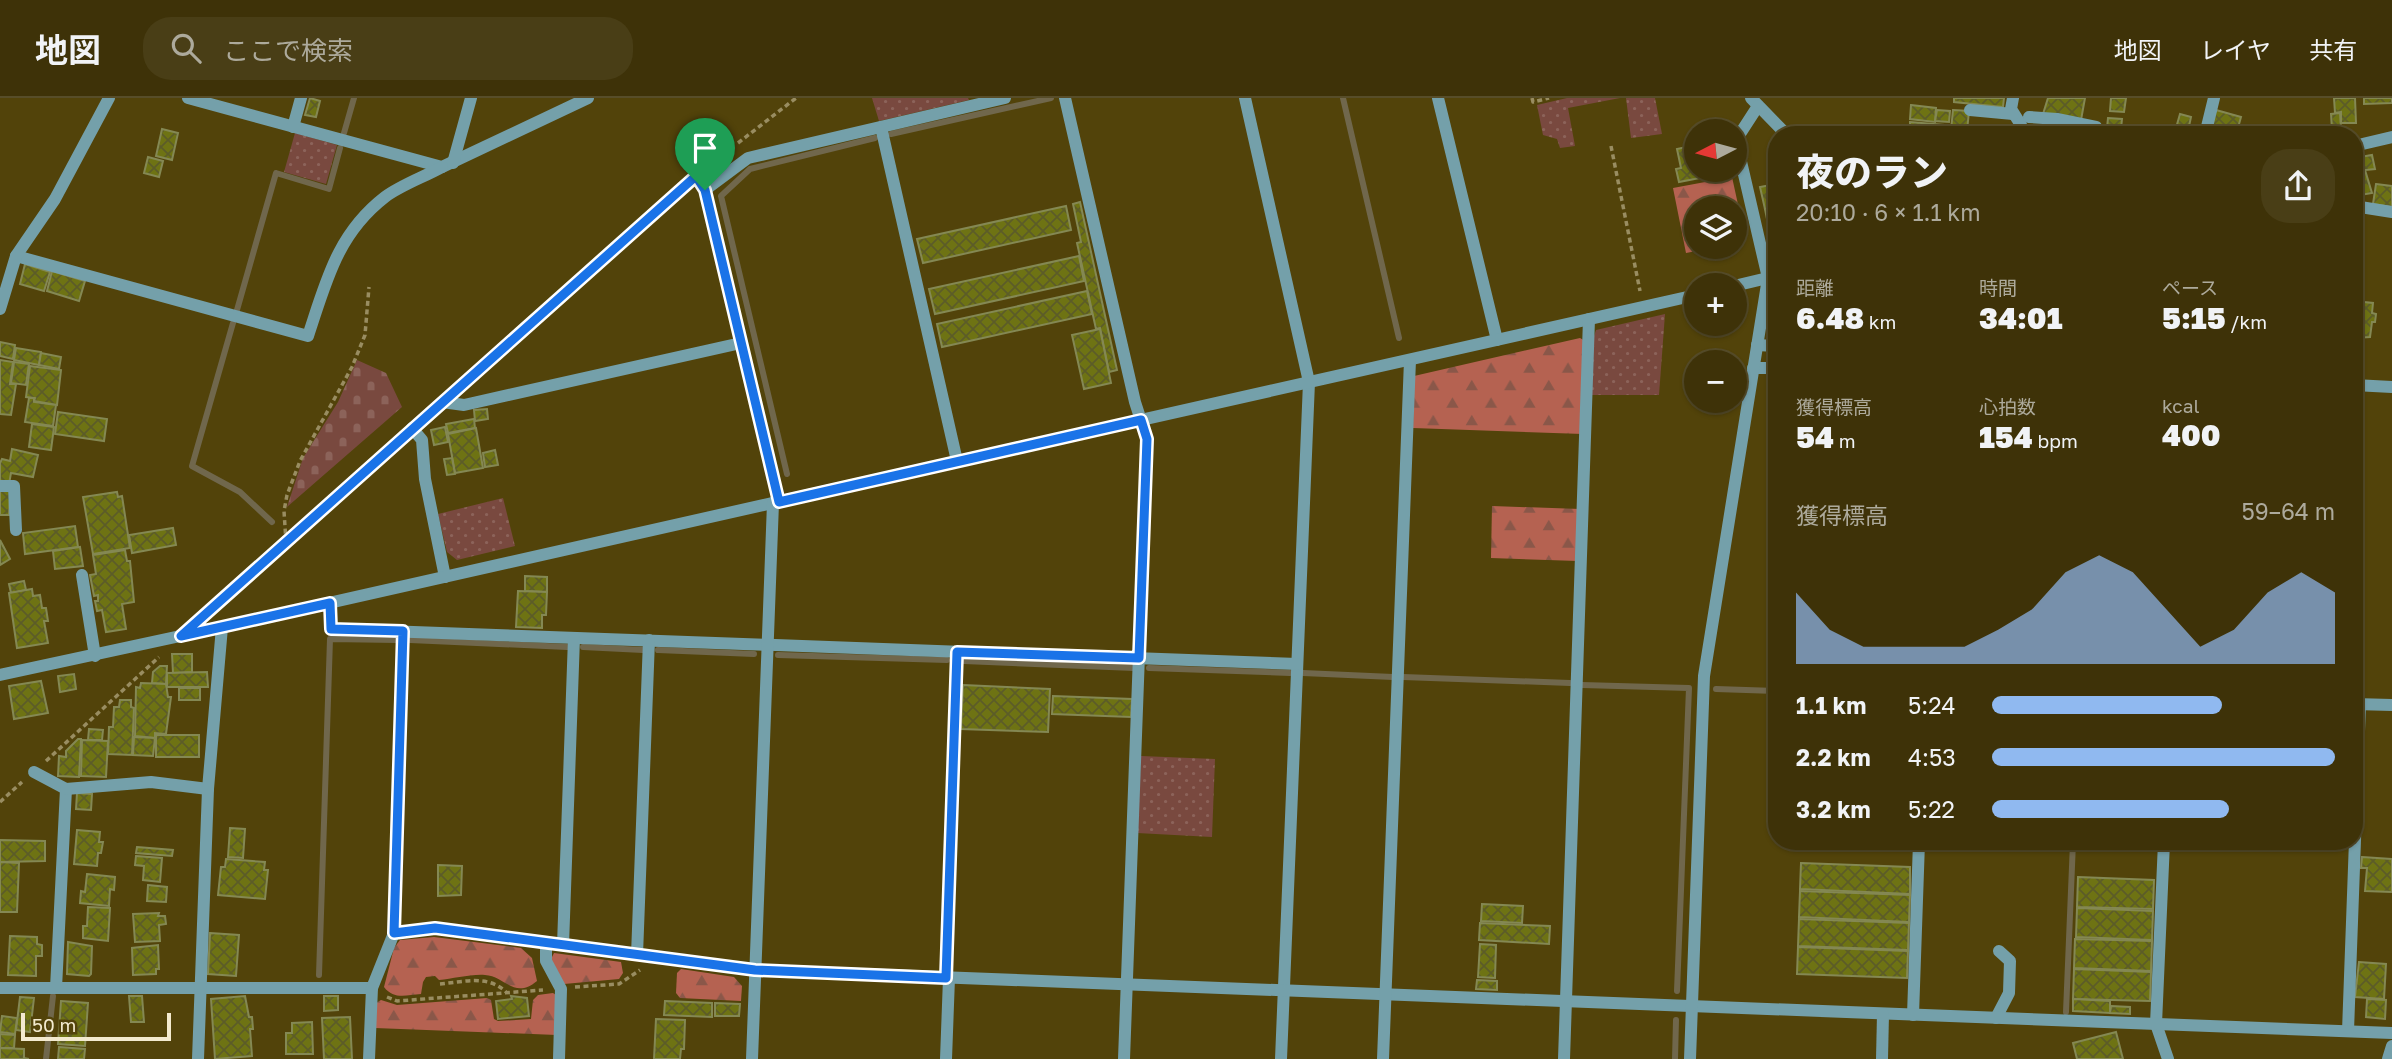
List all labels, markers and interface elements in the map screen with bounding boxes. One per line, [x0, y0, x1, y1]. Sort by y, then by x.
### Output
search box [143, 17, 633, 80]
icon: search [167, 29, 205, 67]
text: 地図 [35, 30, 101, 69]
text: ここで検索 [223, 35, 353, 66]
text: 地図 [2114, 35, 2162, 64]
text: レイヤ [2200, 35, 2271, 64]
text: 共有 [2309, 35, 2357, 64]
pin [675, 118, 735, 190]
north arrow [1684, 119, 1746, 182]
map controls [1684, 119, 1747, 413]
icon: arrive [686, 129, 724, 167]
text: 夜のラン [1796, 149, 1948, 194]
button: share [2261, 149, 2335, 223]
button: layers [1684, 196, 1747, 259]
text: 20:10 · 6 × 1.1 km [1796, 198, 1981, 226]
button: + [1684, 273, 1747, 336]
text: 距離 [1796, 276, 1834, 299]
text: 時間 [1979, 276, 2017, 299]
text: ペース [2162, 276, 2218, 299]
text: 6.48 [1796, 300, 1864, 336]
text: 34:01 [1979, 300, 2063, 336]
text: 5:15 [2162, 300, 2226, 336]
text: km [1864, 310, 1896, 333]
text: /km [2226, 310, 2267, 333]
button: − [1684, 350, 1747, 413]
text: kcal [2162, 394, 2200, 417]
text: 獲得標高 [1796, 395, 1872, 418]
text: 心拍数 [1979, 395, 2036, 418]
text: 400 [2162, 417, 2221, 453]
text: 54 [1796, 419, 1834, 455]
text: 154 [1979, 419, 2033, 455]
text: m [1834, 429, 1856, 452]
text: bpm [2033, 429, 2078, 452]
text: 59–64 m [2242, 497, 2335, 525]
text: 獲得標高 [1796, 501, 1888, 529]
text: 1.1 km [1796, 691, 1866, 719]
text: 5:24 [1908, 691, 1956, 719]
text: 2.2 km [1796, 743, 1871, 771]
text: 4:53 [1908, 743, 1956, 771]
text: 3.2 km [1796, 795, 1871, 823]
text: 5:22 [1908, 795, 1955, 823]
scale bar [21, 1010, 172, 1042]
text: 50 m [32, 1013, 76, 1036]

